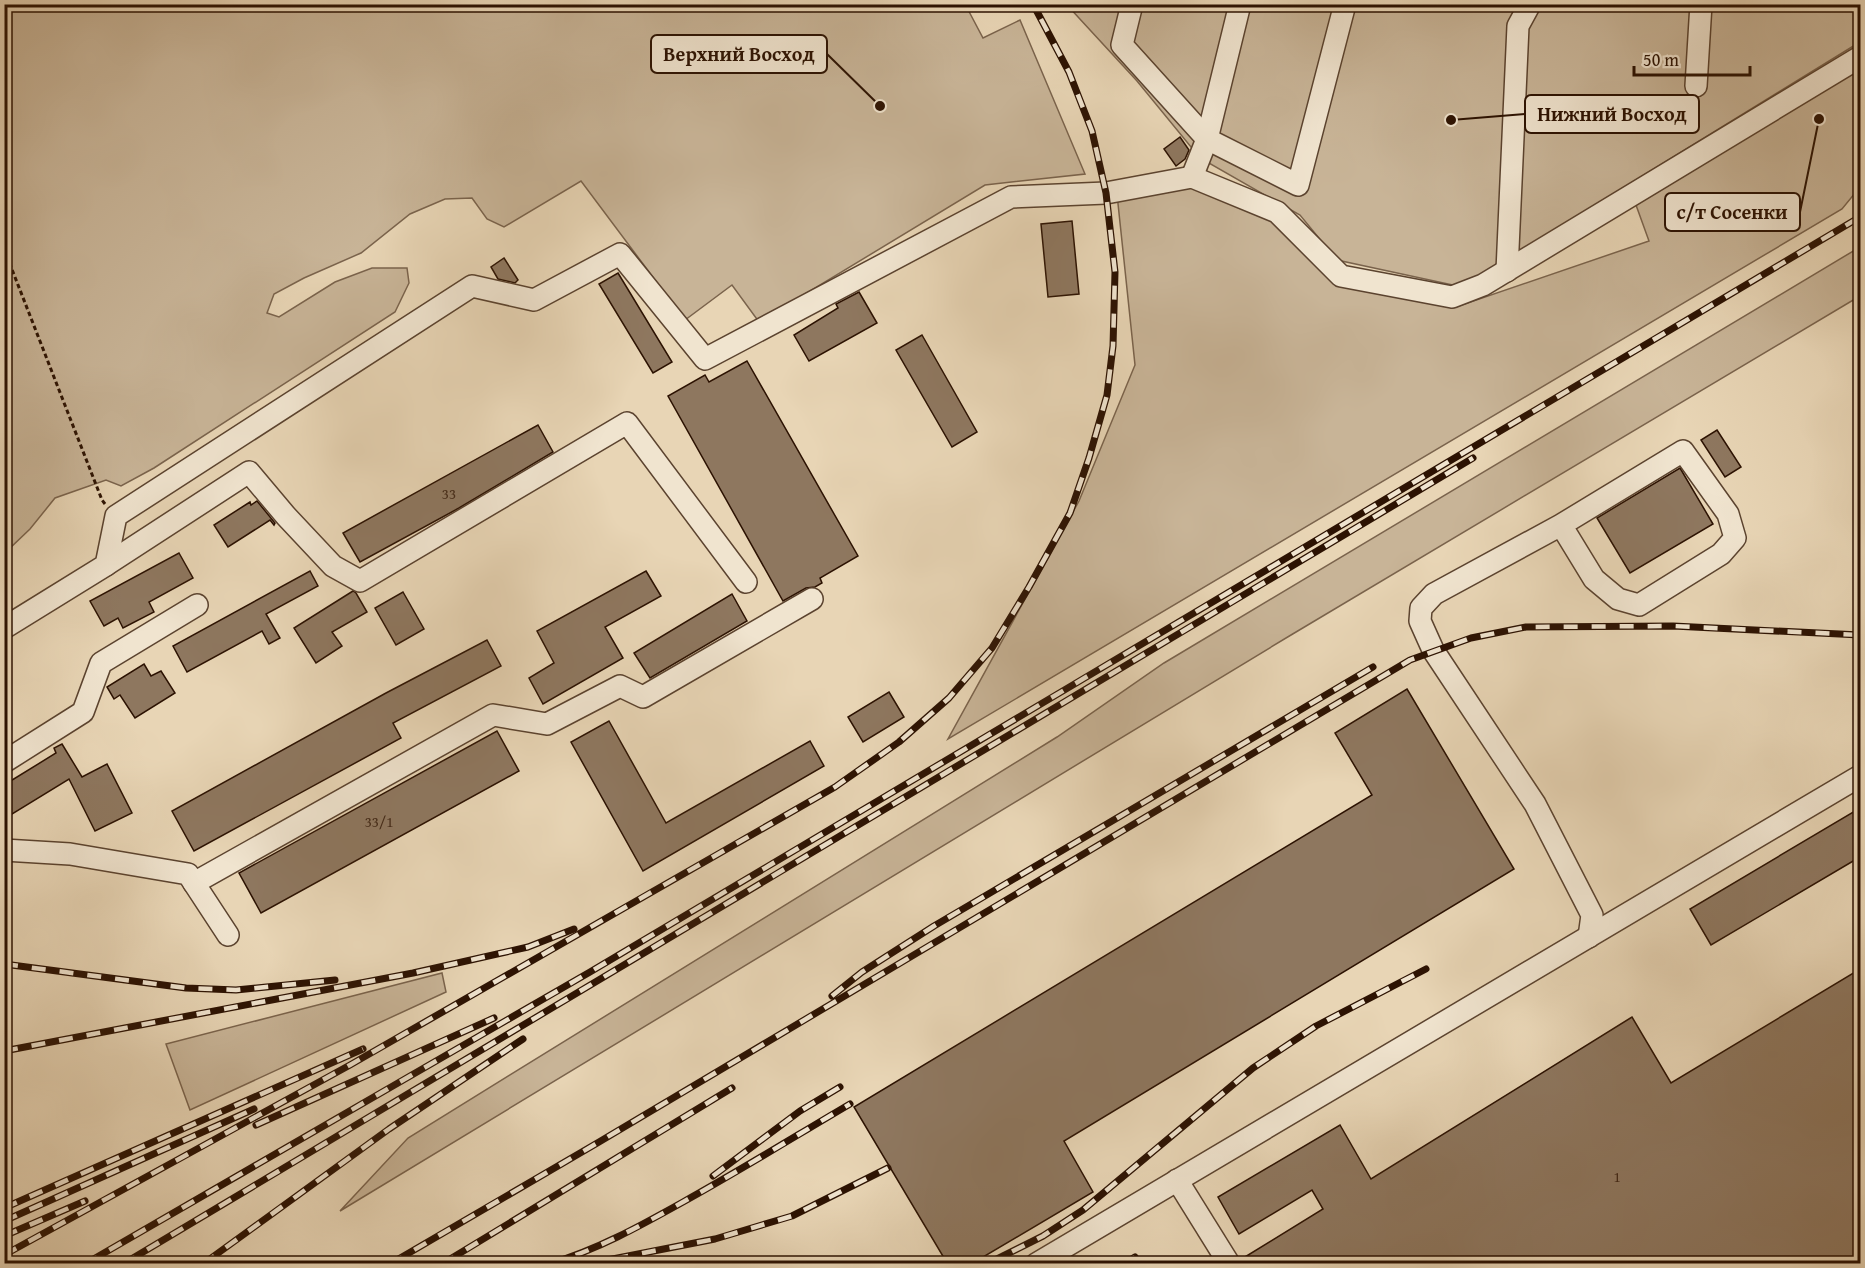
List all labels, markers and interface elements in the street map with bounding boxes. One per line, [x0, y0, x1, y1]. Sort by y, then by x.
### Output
callout: Верхний Восход [651, 35, 827, 73]
text: Верхний Восход [663, 39, 815, 68]
scale bar [1634, 39, 1750, 77]
text: 50 m [1643, 46, 1679, 73]
callout: Нижний Восход [1525, 95, 1699, 133]
text: Нижний Восход [1537, 99, 1687, 128]
callout: с/т Сосенки [1665, 193, 1800, 231]
text: с/т Сосенки [1676, 197, 1788, 226]
house number: 33 [442, 483, 456, 504]
house number: 33/1 [365, 811, 393, 832]
house number: 1 [1613, 1166, 1621, 1187]

